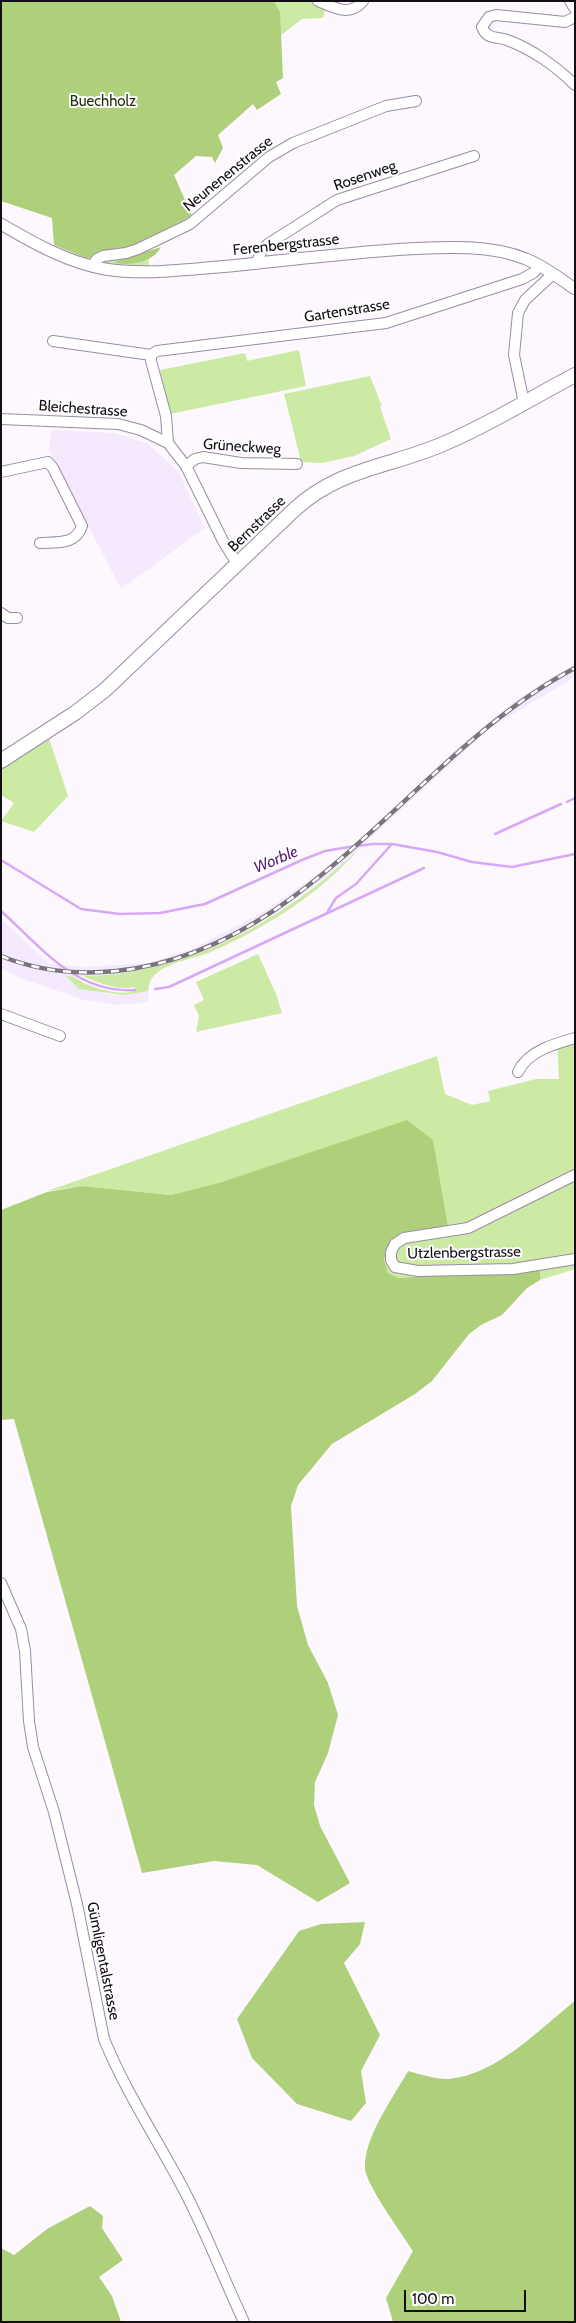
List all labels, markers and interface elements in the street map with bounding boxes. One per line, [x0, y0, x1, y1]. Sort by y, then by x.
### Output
park label: Buechholz [70, 93, 136, 111]
street label: Neunenenstrasse [180, 133, 276, 215]
street label: Rosenweg [331, 157, 399, 195]
street label: Ferenbergstrasse [232, 230, 340, 260]
street label: Gartenstrasse [303, 295, 391, 327]
street label: Bleichestrasse [38, 397, 128, 421]
street label: Grüneckweg [202, 435, 282, 459]
street label: Bernstrasse [225, 492, 289, 556]
water label: Worble [251, 842, 301, 878]
street label: Utzlenbergstrasse [407, 1243, 521, 1263]
street label: Gümligentalstrasse [83, 1900, 123, 2022]
scale bar [406, 2280, 528, 2312]
text: 100 m [412, 2290, 454, 2308]

